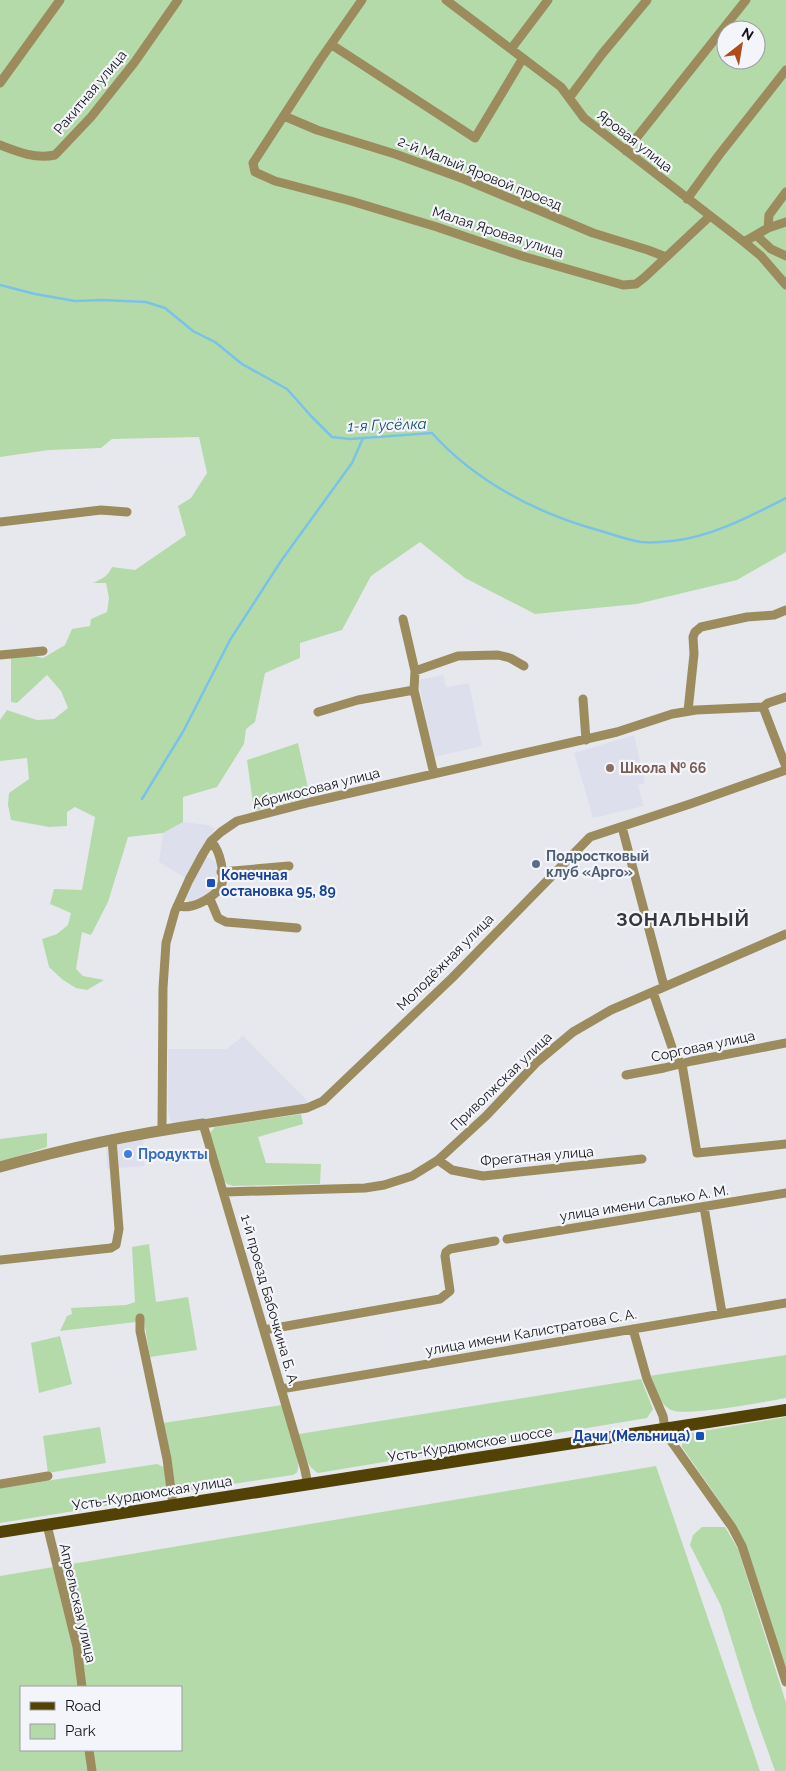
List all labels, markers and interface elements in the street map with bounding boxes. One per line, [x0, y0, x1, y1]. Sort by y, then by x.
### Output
north arrow [716, 20, 766, 70]
text: N [739, 24, 756, 43]
street label: Ракитная улица [50, 47, 130, 137]
street label: Яровая улица [594, 107, 676, 175]
street label: 2-й Малый Яровой проезд [396, 133, 564, 213]
street label: Малая Яровая улица [430, 203, 566, 261]
water label: 1-я Гусёлка [347, 415, 427, 435]
place label: Школа № 66 [620, 760, 706, 776]
marker: Школа № 66 [604, 762, 616, 774]
street label: Абрикосовая улица [250, 764, 382, 812]
place label: Подростковый клуб «Арго» [546, 848, 649, 880]
marker: Подростковый клуб «Арго» [530, 858, 542, 870]
place label: Конечная остановка 95, 89 [221, 867, 336, 899]
marker: Конечная остановка 95, 89 [205, 877, 217, 889]
district label: ЗОНАЛЬНЫЙ [616, 908, 750, 930]
street label: Молодёжная улица [393, 910, 497, 1014]
street label: Сорговая улица [650, 1027, 756, 1065]
street label: Приволжская улица [447, 1029, 555, 1133]
street label: Фрегатная улица [480, 1143, 594, 1169]
place label: Продукты [138, 1146, 208, 1162]
marker: Продукты [122, 1148, 134, 1160]
street label: улица имени Салько А. М. [559, 1182, 729, 1224]
street label: 1-й проезд Бабочкина Б. А. [238, 1212, 302, 1388]
street label: улица имени Калистратова С. А. [424, 1306, 638, 1358]
street label: Усть-Курдюмское шоссе [386, 1423, 554, 1465]
place label: Дачи (Мельница) [573, 1428, 690, 1444]
marker: Дачи (Мельница) [694, 1430, 706, 1442]
street label: Усть-Курдюмская улица [71, 1472, 233, 1514]
street label: Апрельская улица [57, 1542, 99, 1664]
legend [20, 1686, 182, 1751]
text: Road [65, 1697, 101, 1715]
text: Park [65, 1722, 96, 1740]

